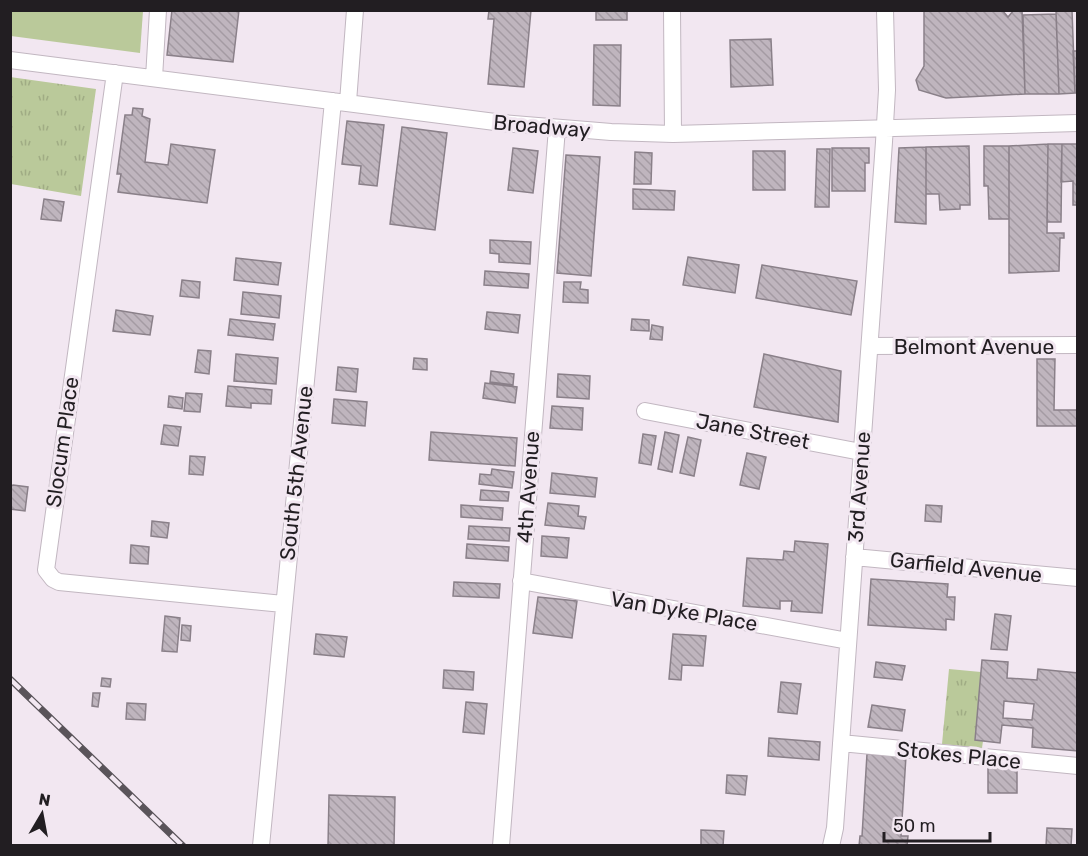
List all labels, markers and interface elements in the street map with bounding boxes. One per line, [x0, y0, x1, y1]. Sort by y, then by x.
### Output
street label: Broadway [492, 109, 592, 143]
street label: Belmont Avenue [894, 334, 1054, 359]
street label: Slocum Place [40, 375, 84, 509]
street label: South 5th Avenue [274, 384, 318, 562]
street label: Jane Street [694, 408, 812, 454]
street label: 4th Avenue [512, 430, 544, 544]
street label: 3rd Avenue [843, 431, 875, 543]
street label: Garfield Avenue [889, 547, 1043, 587]
street label: Van Dyke Place [609, 586, 759, 636]
street label: Stokes Place [896, 736, 1022, 774]
north arrow [12, 784, 72, 844]
text: N [37, 789, 52, 810]
scale bar [884, 805, 990, 843]
text: 50 m [893, 815, 936, 837]

